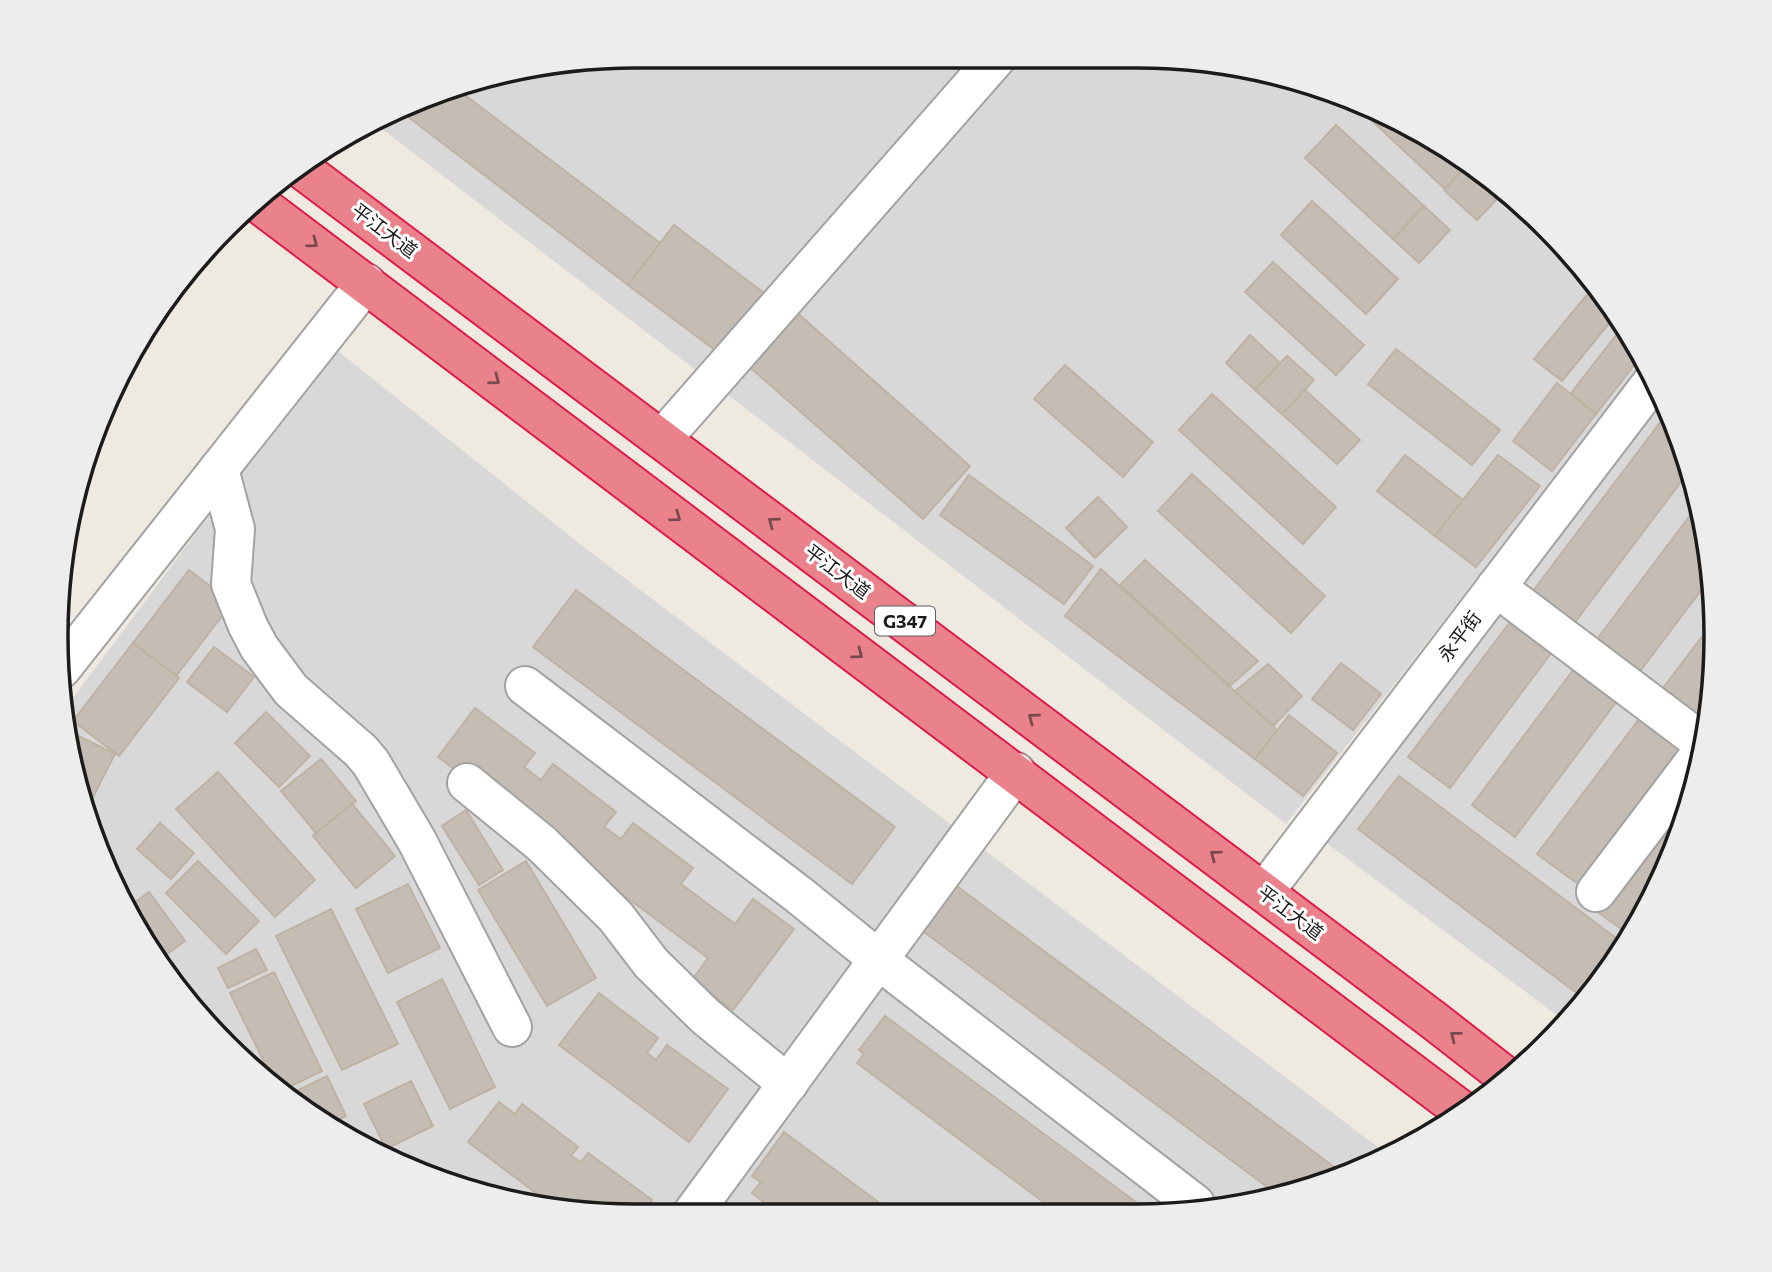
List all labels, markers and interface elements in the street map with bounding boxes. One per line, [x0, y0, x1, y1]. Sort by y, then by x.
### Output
street label: 平江大道 [348, 198, 422, 262]
one-way arrow [305, 235, 318, 248]
one-way arrow [487, 372, 499, 385]
one-way arrow [669, 509, 681, 521]
one-way arrow [768, 518, 781, 531]
street label: 平江大道 [801, 539, 875, 603]
road number: G347 [875, 606, 935, 636]
street label: 永平街 [1433, 606, 1485, 666]
one-way arrow [850, 645, 863, 658]
one-way arrow [1028, 714, 1041, 726]
one-way arrow [1210, 851, 1223, 863]
street label: 平江大道 [1254, 880, 1328, 944]
one-way arrow [1450, 1032, 1463, 1045]

